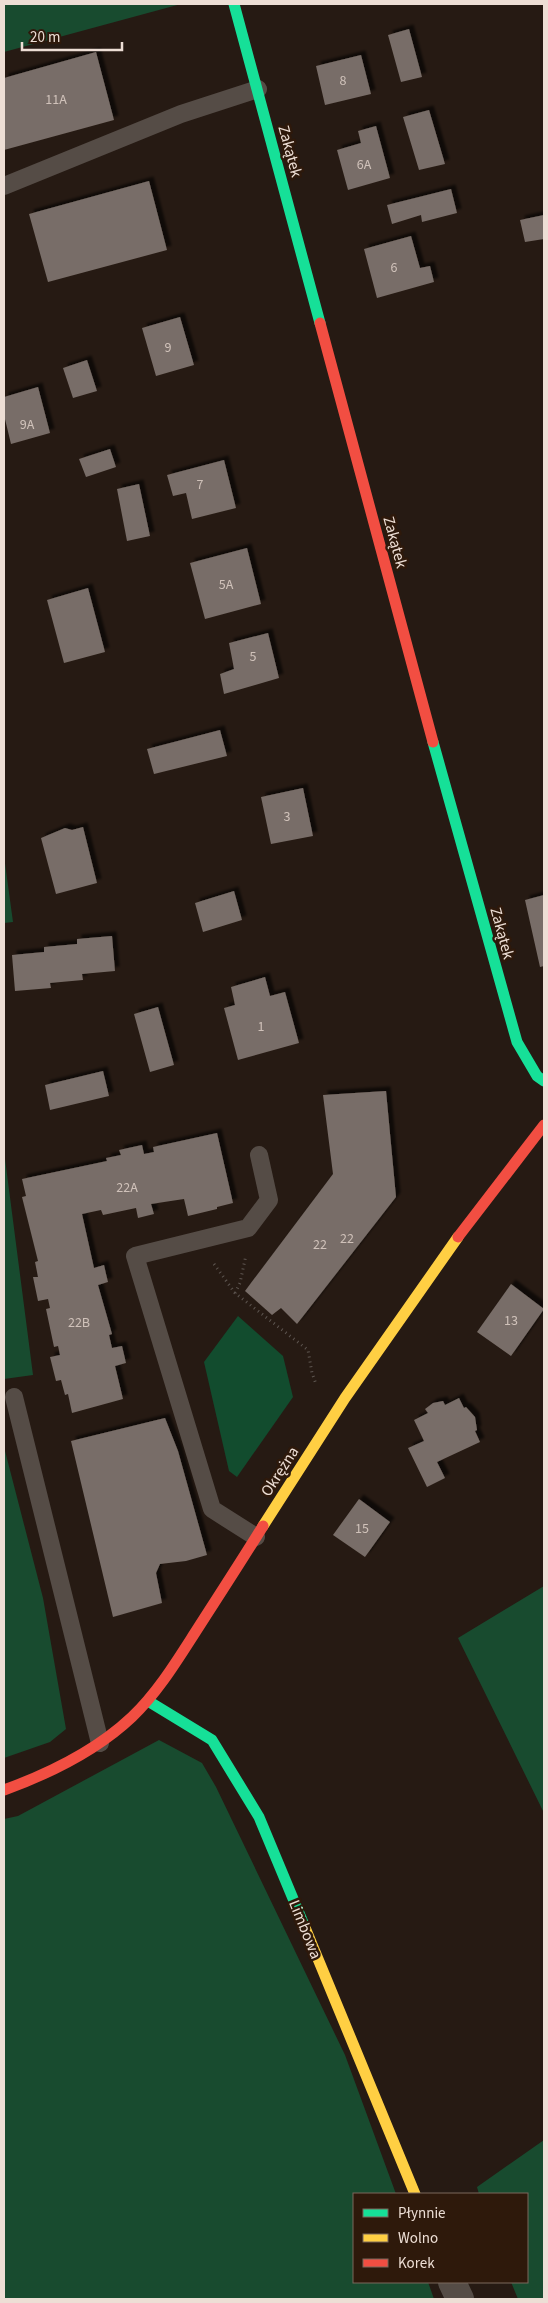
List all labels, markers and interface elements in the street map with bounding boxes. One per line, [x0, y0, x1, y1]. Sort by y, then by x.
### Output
scale bar [22, 20, 122, 52]
text: 20 m [30, 27, 60, 48]
house number: 8 [340, 71, 347, 91]
house number: 11A [45, 90, 67, 110]
street label: Zakątek [273, 123, 308, 180]
house number: 6A [357, 155, 372, 175]
house number: 6 [391, 258, 398, 278]
house number: 9 [165, 338, 172, 358]
house number: 9A [20, 415, 35, 435]
house number: 7 [197, 475, 204, 495]
street label: Zakątek [378, 514, 413, 571]
house number: 5A [219, 575, 234, 595]
house number: 5 [250, 647, 257, 667]
house number: 3 [284, 807, 291, 827]
street label: Zakątek [485, 905, 520, 962]
house number: 1 [258, 1017, 265, 1037]
house number: 22A [116, 1178, 138, 1198]
house number: 22 [340, 1229, 354, 1249]
house number: 22 [313, 1235, 327, 1255]
house number: 13 [504, 1311, 518, 1331]
house number: 22B [68, 1313, 90, 1333]
street label: Okrężna [255, 1442, 304, 1501]
house number: 15 [355, 1519, 369, 1539]
street label: Limbowa [283, 1897, 327, 1962]
legend [353, 2193, 528, 2283]
text: Płynnie [398, 2203, 446, 2224]
text: Wolno [398, 2228, 438, 2249]
text: Korek [398, 2253, 435, 2274]

